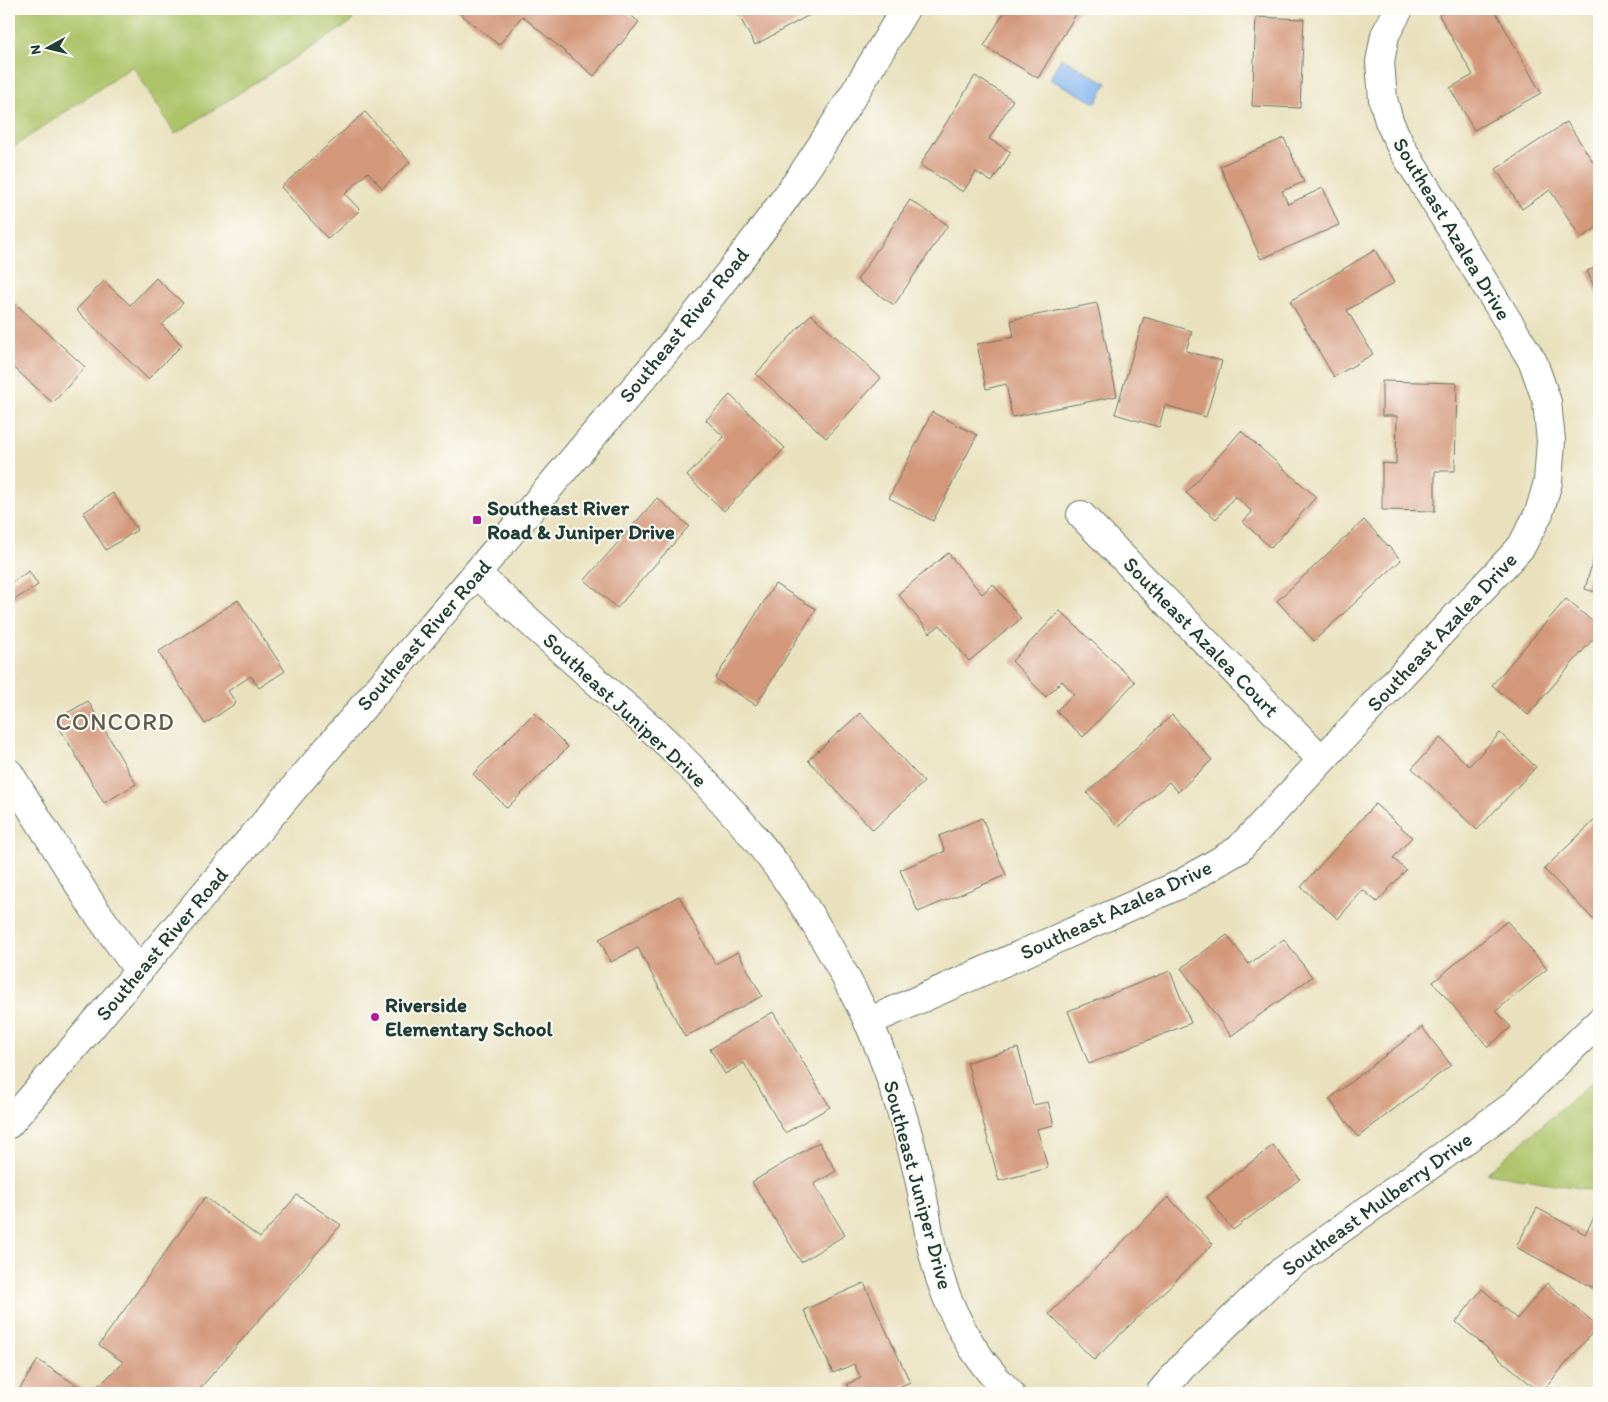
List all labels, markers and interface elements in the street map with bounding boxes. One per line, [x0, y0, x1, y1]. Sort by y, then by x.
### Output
north arrow [22, 22, 72, 72]
text: N [27, 44, 45, 56]
street label: Southeast Azalea Drive [1388, 133, 1517, 324]
street label: Southeast River Road [613, 242, 754, 407]
place label: Southeast River Road & Juniper Drive [487, 495, 675, 545]
marker: Southeast River Road & Juniper Drive [471, 514, 483, 526]
street label: Southeast Azalea Drive [1361, 547, 1522, 716]
street label: Southeast Azalea Court [1118, 551, 1284, 722]
street label: Southeast River Road [351, 554, 496, 715]
street label: Southeast Juniper Drive [538, 627, 713, 792]
district label: CONCORD [55, 707, 175, 736]
street label: Southeast Azalea Drive [1016, 854, 1215, 965]
street label: Southeast River Road [90, 862, 233, 1025]
place label: Riverside Elementary School [385, 992, 554, 1042]
marker: Riverside Elementary School [369, 1011, 381, 1023]
street label: Southeast Juniper Drive [879, 1078, 958, 1292]
street label: Southeast Mulberry Drive [1277, 1126, 1477, 1281]

